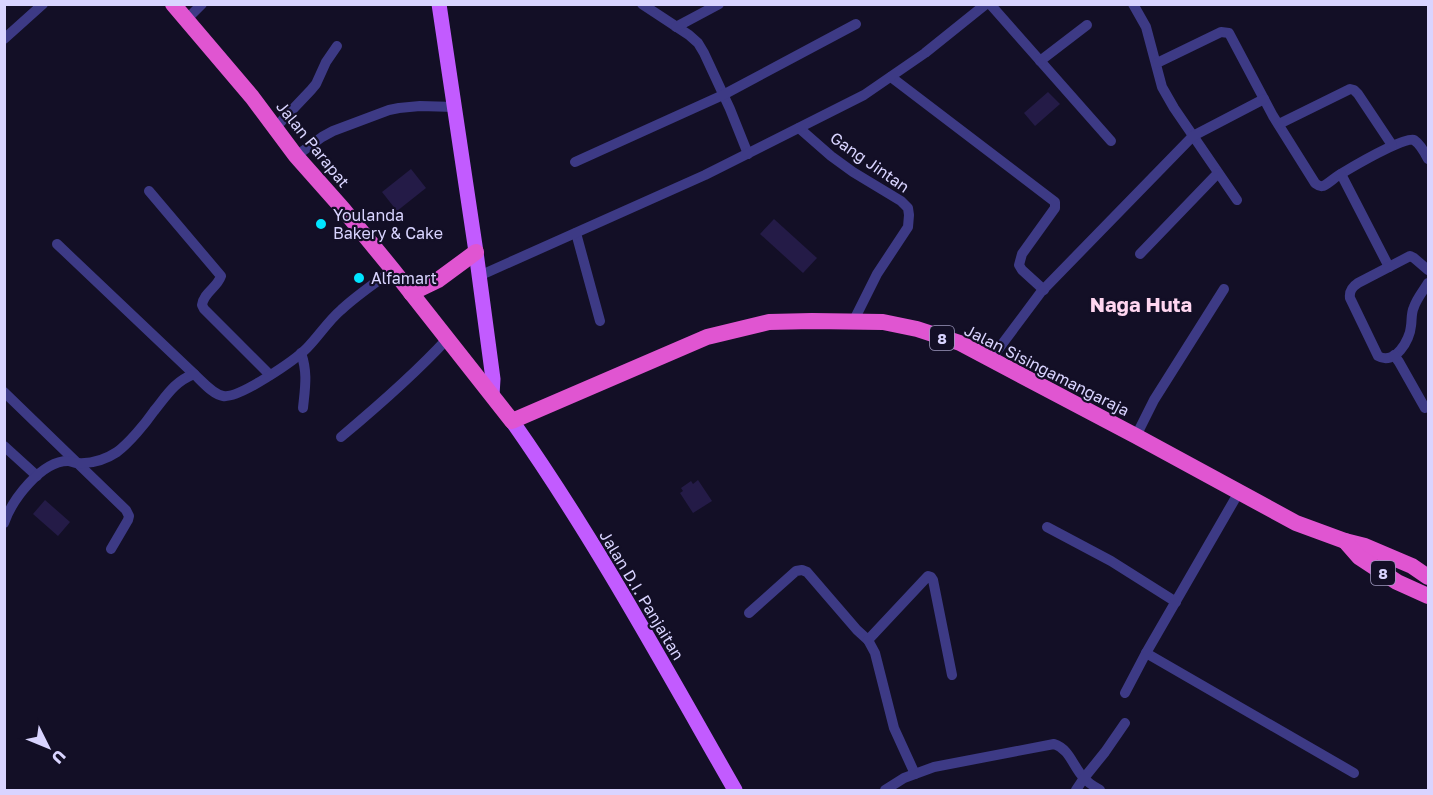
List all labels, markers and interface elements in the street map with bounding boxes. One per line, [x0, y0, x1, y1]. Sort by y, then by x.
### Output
street label: Jalan Parapat [272, 97, 354, 191]
street label: Gang Jintan [827, 127, 913, 197]
place label: Youlanda Bakery & Cake [333, 205, 443, 243]
marker: Youlanda Bakery & Cake [314, 217, 328, 231]
place label: Alfamart [371, 268, 437, 288]
marker: Alfamart [352, 271, 366, 285]
district label: Naga Huta [1090, 292, 1192, 316]
street label: Jalan Sisingamangaraja [961, 320, 1133, 420]
road number: 8 [930, 326, 954, 350]
street label: Jalan D.I. Panjaitan [595, 527, 689, 663]
road number: 8 [1371, 561, 1395, 585]
north arrow [18, 717, 78, 777]
text: U [48, 746, 70, 768]

